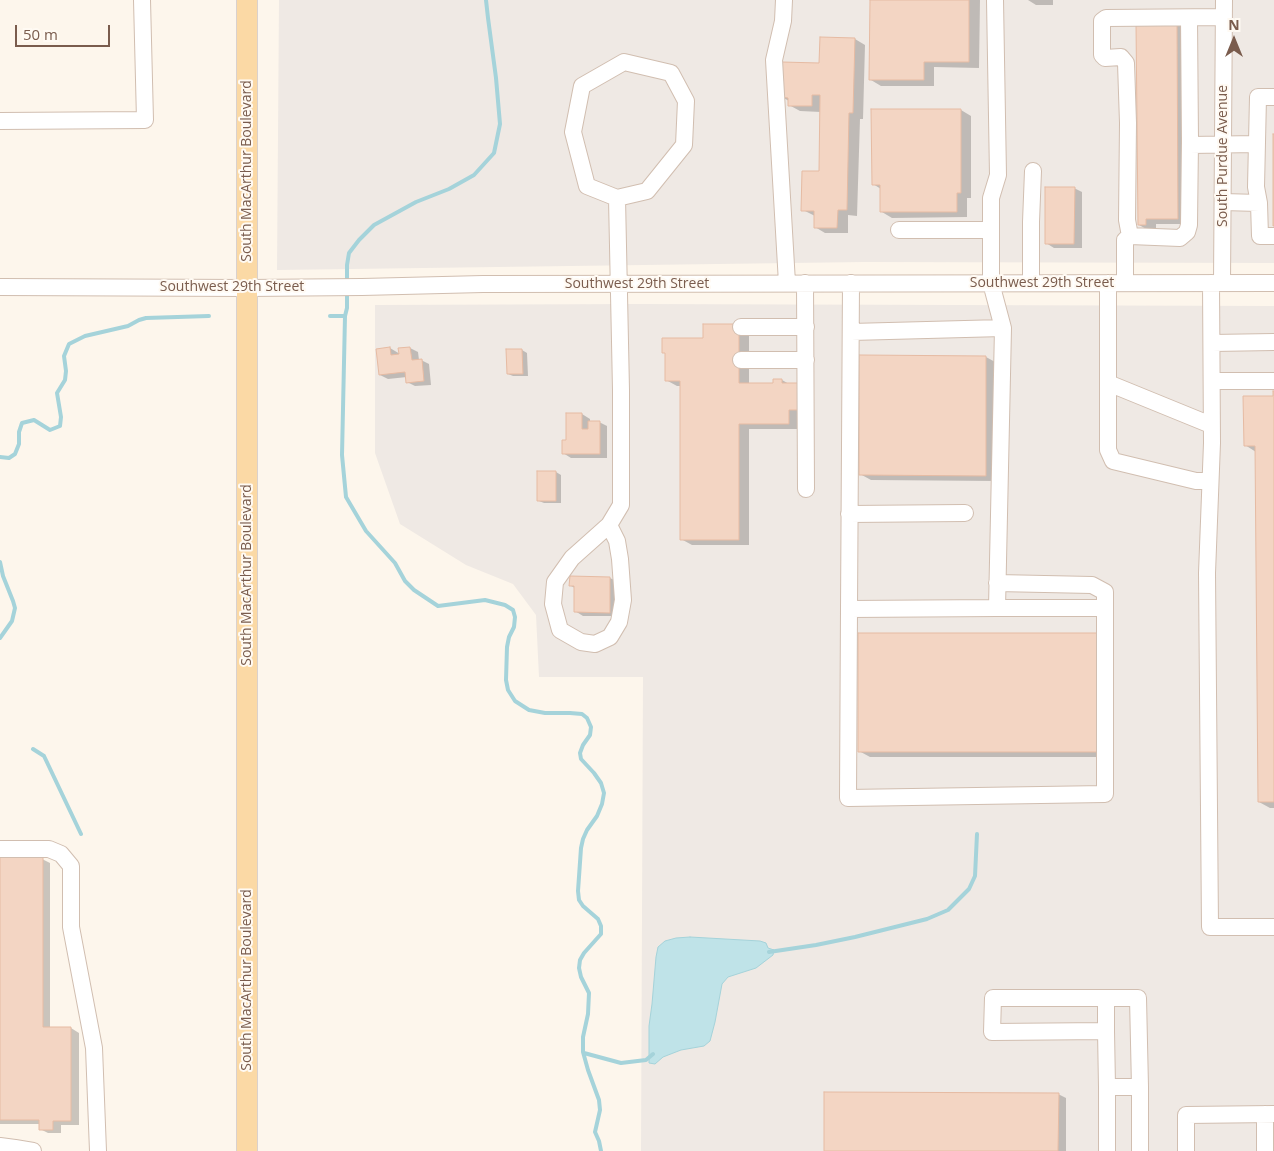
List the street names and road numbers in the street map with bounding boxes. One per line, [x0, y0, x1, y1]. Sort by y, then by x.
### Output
street label: South MacArthur Boulevard [239, 80, 255, 262]
street label: South Purdue Avenue [1215, 85, 1231, 227]
street label: Southwest 29th Street [970, 275, 1114, 291]
street label: Southwest 29th Street [565, 276, 709, 292]
street label: Southwest 29th Street [160, 279, 304, 295]
street label: South MacArthur Boulevard [239, 484, 255, 666]
street label: South MacArthur Boulevard [239, 889, 255, 1071]

